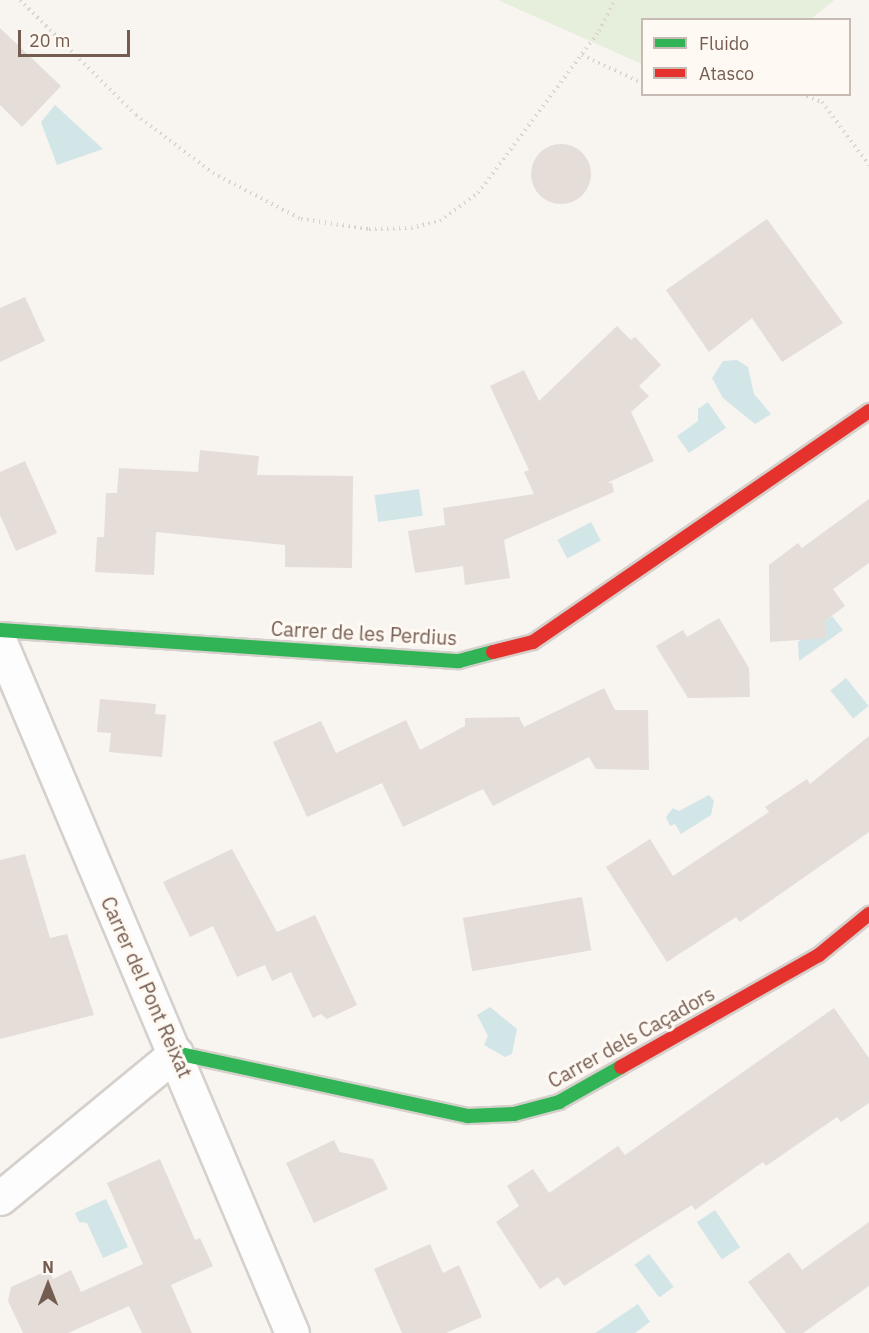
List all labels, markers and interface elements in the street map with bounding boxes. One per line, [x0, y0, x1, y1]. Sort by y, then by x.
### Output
scale bar [21, 18, 134, 56]
legend [641, 18, 851, 96]
text: 20 m [29, 29, 71, 52]
text: Fluido [699, 32, 749, 55]
text: Atasco [699, 62, 754, 85]
street label: Carrer de les Perdius [270, 616, 458, 650]
street label: Carrer del Pont Reixat [96, 893, 198, 1081]
street label: Carrer dels Caçadors [543, 981, 719, 1093]
north arrow [18, 1255, 78, 1315]
text: N [42, 1257, 54, 1277]

